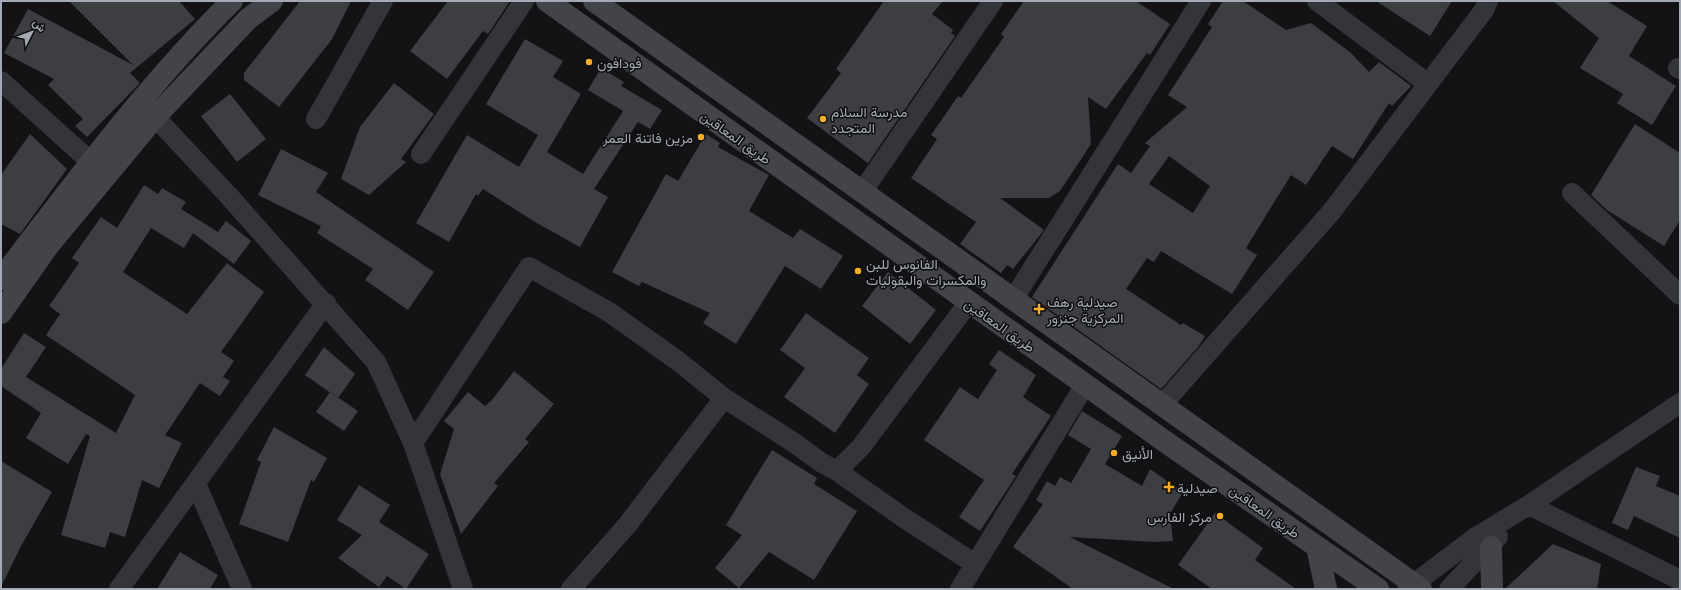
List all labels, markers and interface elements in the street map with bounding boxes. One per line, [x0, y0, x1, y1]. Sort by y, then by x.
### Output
north arrow [12, 12, 52, 52]
text: ش [30, 16, 49, 35]
place label: فودافون [597, 54, 642, 72]
marker: فودافون [584, 57, 594, 67]
place label: مدرسة السلام المتجدد [831, 103, 907, 137]
street label: طريق المعاقين [697, 106, 775, 168]
marker: مدرسة السلام المتجدد [818, 114, 828, 124]
place label: مزين فاتنة العمر [602, 129, 693, 147]
marker: مزين فاتنة العمر [696, 132, 706, 142]
place label: الفانوس للبن والمكسرات والبقوليات [866, 255, 987, 289]
marker: الفانوس للبن والمكسرات والبقوليات [853, 266, 863, 276]
place label: صيدلية رهف المركزية جنزور [1046, 293, 1124, 327]
street label: طريق المعاقين [961, 294, 1039, 356]
marker: صيدلية رهف المركزية جنزور [1034, 304, 1044, 314]
place label: الأنيق [1122, 445, 1153, 463]
marker: الأنيق [1109, 448, 1119, 458]
place label: صيدلية [1177, 479, 1218, 496]
street label: طريق المعاقين [1226, 480, 1304, 542]
marker: صيدلية [1164, 482, 1174, 492]
place label: مركز الفارس [1147, 508, 1212, 526]
marker: مركز الفارس [1215, 511, 1225, 521]

